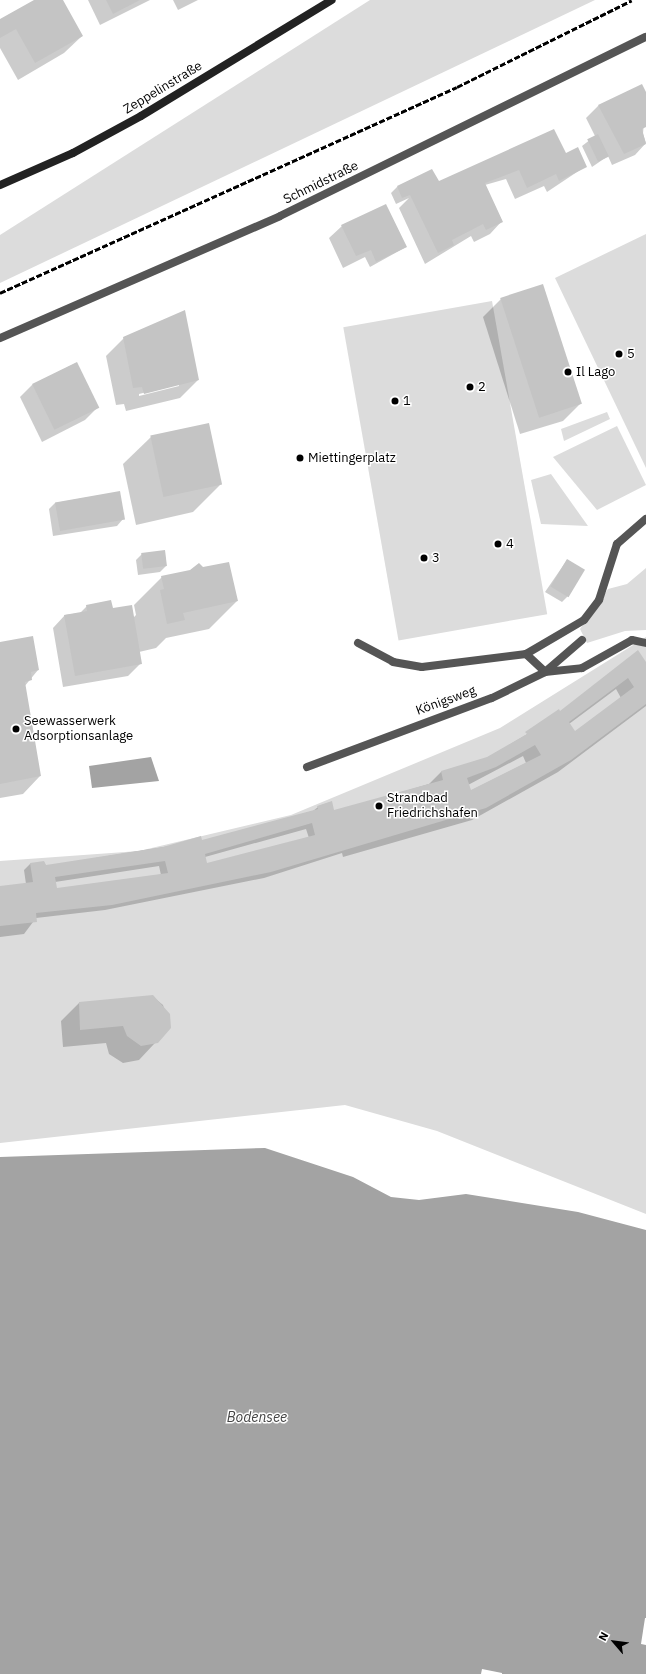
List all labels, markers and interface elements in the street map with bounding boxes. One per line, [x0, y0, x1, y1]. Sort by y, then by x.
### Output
street label: Zeppelinstraße [121, 58, 205, 118]
street label: Schmidstraße [281, 158, 361, 208]
place label: 5 [627, 346, 635, 362]
marker: 5 [614, 349, 624, 359]
place label: Il Lago [576, 364, 615, 380]
marker: Il Lago [563, 367, 573, 377]
place label: 2 [478, 379, 486, 395]
marker: 2 [465, 382, 475, 392]
place label: 1 [403, 393, 411, 409]
marker: 1 [390, 396, 400, 406]
place label: Miettingerplatz [308, 450, 396, 466]
marker: Miettingerplatz [295, 453, 305, 463]
place label: 4 [506, 536, 514, 552]
marker: 4 [493, 539, 503, 549]
place label: 3 [432, 550, 440, 566]
marker: 3 [419, 553, 429, 563]
street label: Königsweg [414, 683, 478, 719]
place label: Seewasserwerk Adsorptionsanlage [24, 714, 133, 745]
marker: Seewasserwerk Adsorptionsanlage [11, 724, 21, 734]
place label: Strandbad Friedrichshafen [387, 791, 478, 822]
marker: Strandbad Friedrichshafen [374, 801, 384, 811]
water label: Bodensee [227, 1409, 287, 1425]
north arrow [594, 1622, 634, 1662]
text: N [595, 1630, 611, 1643]

